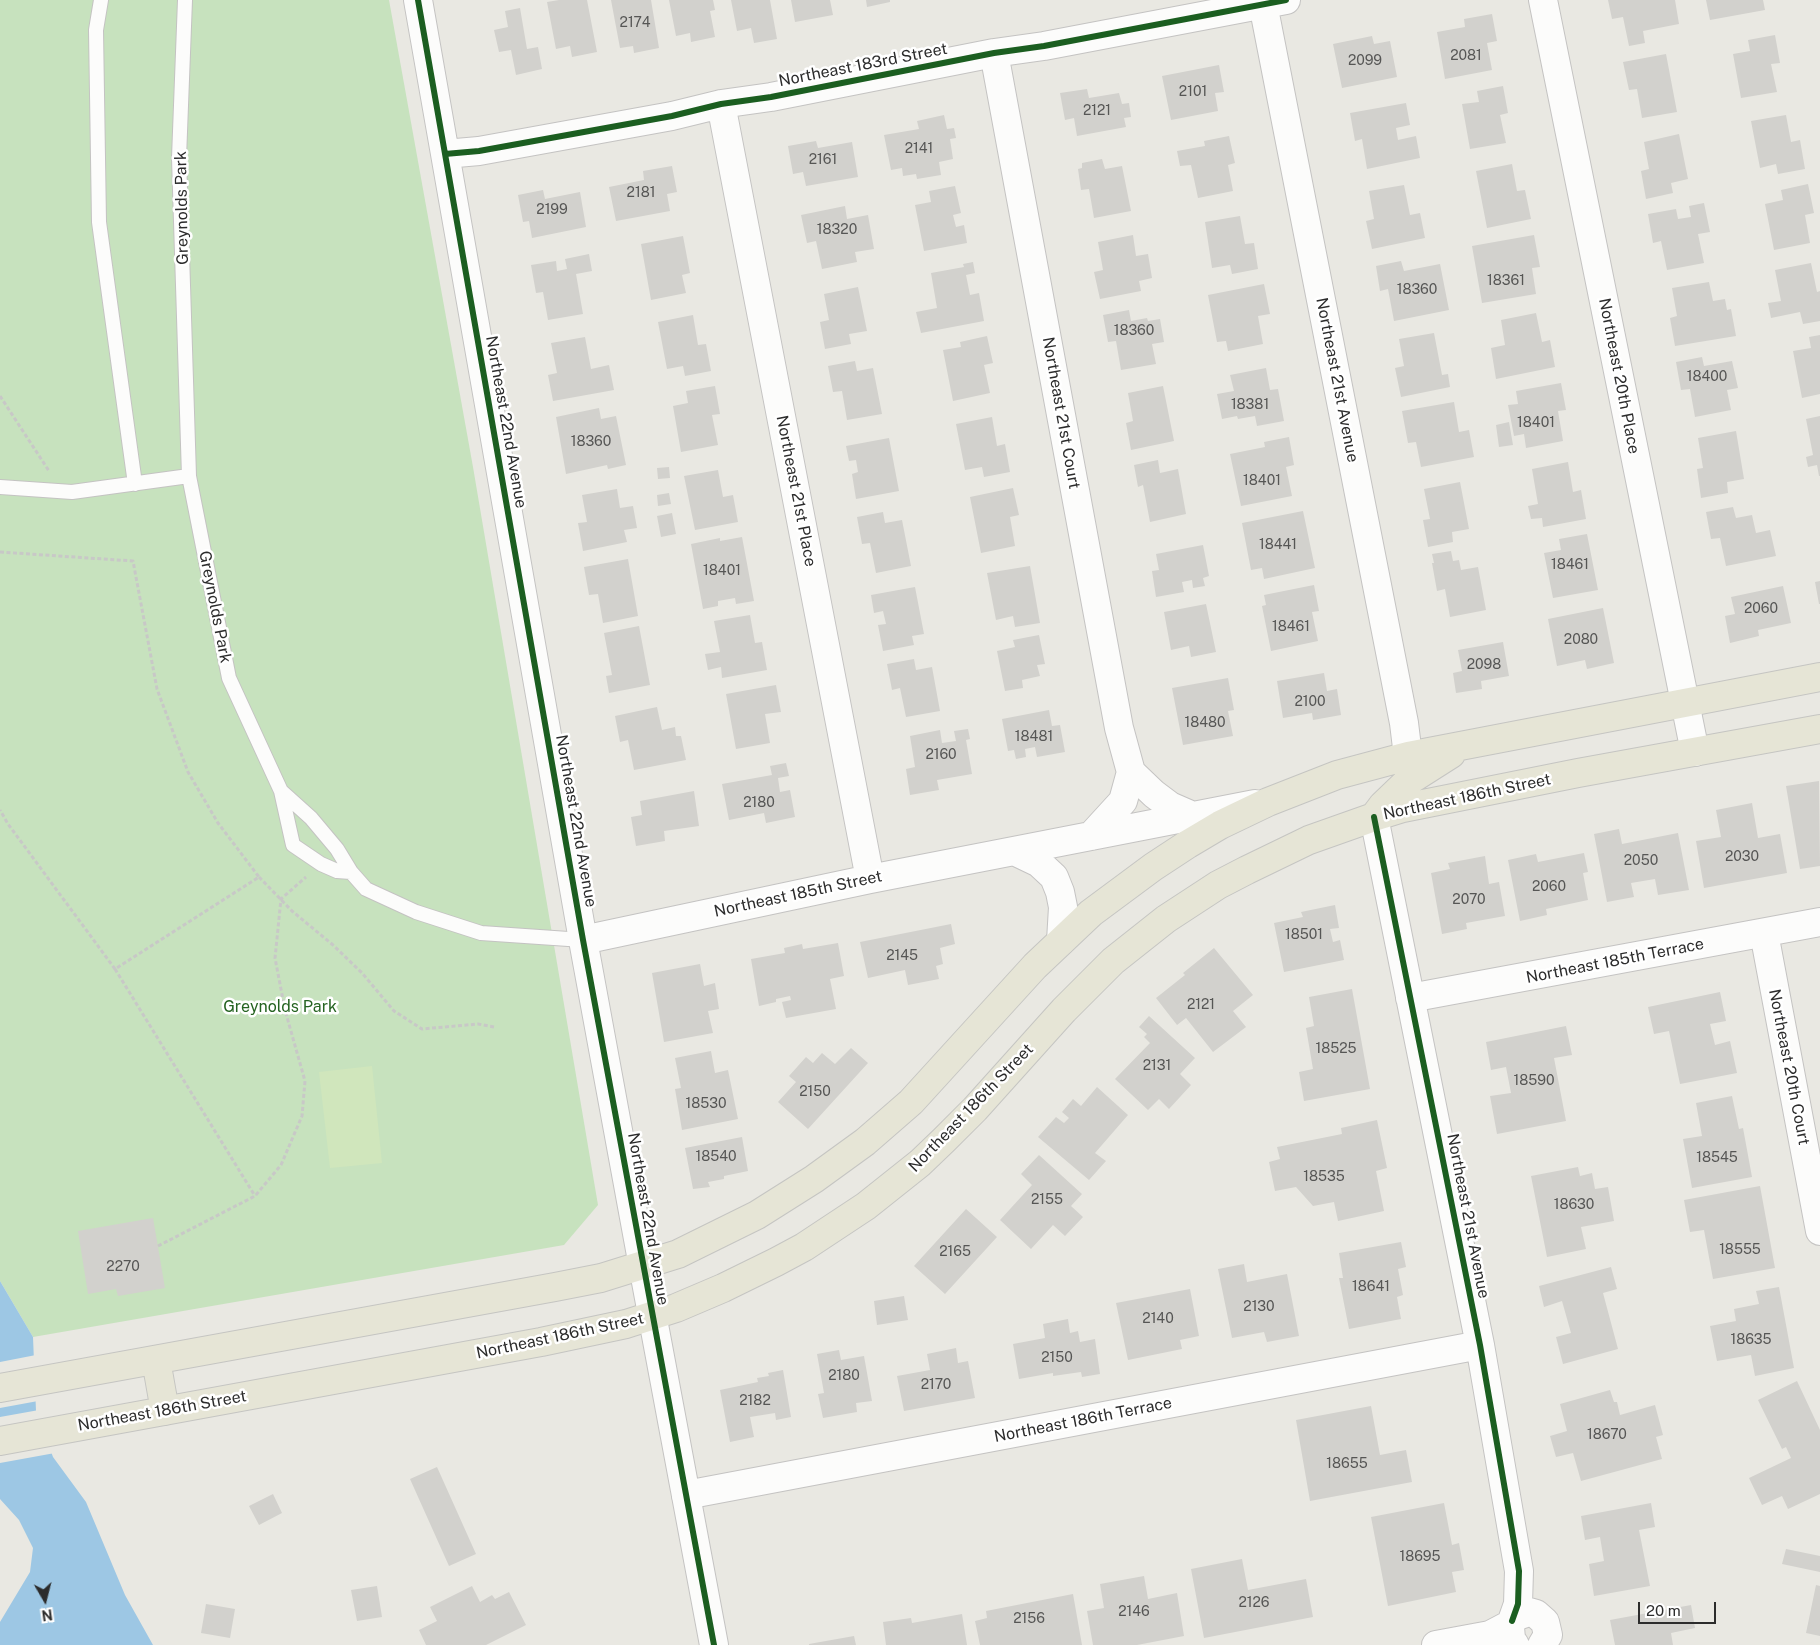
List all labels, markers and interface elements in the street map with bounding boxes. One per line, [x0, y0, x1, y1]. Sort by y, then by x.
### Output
house number: 2174 [620, 15, 650, 31]
street label: Northeast 183rd Street [777, 39, 949, 91]
house number: 2081 [1450, 48, 1482, 64]
house number: 2099 [1348, 53, 1382, 69]
house number: 2101 [1179, 84, 1207, 100]
house number: 2121 [1083, 103, 1111, 119]
house number: 2141 [905, 141, 933, 157]
street label: Greynolds Park [171, 151, 193, 265]
house number: 2161 [809, 152, 837, 168]
house number: 2181 [627, 185, 655, 201]
house number: 2199 [536, 202, 568, 218]
house number: 18320 [817, 222, 857, 238]
house number: 18361 [1487, 273, 1525, 289]
house number: 18360 [1397, 282, 1437, 298]
street label: Northeast 21st Avenue [1312, 296, 1362, 464]
street label: Northeast 20th Place [1594, 296, 1644, 456]
house number: 18360 [1114, 323, 1154, 339]
street label: Northeast 22nd Avenue [481, 334, 531, 510]
street label: Northeast 21st Court [1038, 336, 1084, 490]
house number: 18400 [1687, 369, 1727, 385]
house number: 18381 [1231, 397, 1269, 413]
street label: Northeast 21st Place [772, 414, 820, 568]
house number: 18401 [1517, 415, 1555, 431]
house number: 18360 [571, 434, 611, 450]
house number: 18401 [1243, 473, 1281, 489]
house number: 18441 [1259, 537, 1297, 553]
street label: Greynolds Park [195, 549, 235, 665]
house number: 18461 [1551, 557, 1589, 573]
house number: 18401 [703, 563, 741, 579]
house number: 2060 [1744, 601, 1778, 617]
house number: 18461 [1272, 619, 1310, 635]
house number: 2080 [1564, 632, 1598, 648]
house number: 2098 [1467, 657, 1501, 673]
house number: 2100 [1294, 694, 1326, 710]
house number: 18480 [1184, 715, 1226, 731]
house number: 18481 [1015, 729, 1053, 745]
street label: Northeast 22nd Avenue [551, 733, 601, 909]
house number: 2160 [925, 747, 957, 763]
street label: Northeast 186th Street [1381, 770, 1553, 824]
house number: 2180 [743, 795, 775, 811]
house number: 2030 [1725, 849, 1759, 865]
house number: 2050 [1624, 853, 1658, 869]
street label: Northeast 185th Street [712, 867, 884, 921]
house number: 2060 [1532, 879, 1566, 895]
house number: 2070 [1452, 892, 1486, 908]
house number: 18501 [1285, 927, 1323, 943]
street label: Northeast 185th Terrace [1524, 934, 1706, 988]
house number: 2145 [886, 948, 918, 964]
street label: Northeast 20th Court [1764, 987, 1814, 1147]
park label: Greynolds Park [223, 997, 337, 1017]
house number: 2121 [1187, 997, 1215, 1013]
street label: Northeast 186th Street [905, 1040, 1037, 1176]
house number: 18525 [1315, 1041, 1357, 1057]
house number: 2131 [1143, 1058, 1171, 1074]
house number: 18590 [1514, 1073, 1554, 1089]
house number: 2150 [799, 1084, 831, 1100]
house number: 18530 [685, 1096, 727, 1112]
street label: Northeast 22nd Avenue [623, 1131, 673, 1307]
street label: Northeast 21st Avenue [1443, 1132, 1493, 1300]
house number: 18540 [695, 1149, 737, 1165]
house number: 18545 [1696, 1150, 1738, 1166]
house number: 18535 [1303, 1169, 1345, 1185]
house number: 2155 [1031, 1192, 1063, 1208]
house number: 18630 [1554, 1197, 1594, 1213]
house number: 18555 [1719, 1242, 1761, 1258]
house number: 2165 [939, 1244, 971, 1260]
house number: 2270 [106, 1259, 140, 1275]
house number: 18641 [1352, 1279, 1390, 1295]
house number: 2130 [1243, 1299, 1275, 1315]
street label: Northeast 186th Street [474, 1309, 646, 1363]
house number: 2140 [1142, 1311, 1174, 1327]
house number: 18635 [1730, 1332, 1772, 1348]
house number: 2150 [1041, 1350, 1073, 1366]
house number: 2180 [828, 1368, 860, 1384]
house number: 2170 [921, 1377, 951, 1393]
street label: Northeast 186th Street [76, 1387, 248, 1435]
house number: 2182 [739, 1393, 771, 1409]
street label: Northeast 186th Terrace [993, 1393, 1173, 1447]
house number: 18670 [1587, 1427, 1627, 1443]
house number: 18655 [1326, 1456, 1368, 1472]
house number: 18695 [1399, 1549, 1441, 1565]
north arrow [20, 1575, 70, 1625]
scale bar [1640, 1592, 1718, 1624]
house number: 2126 [1238, 1595, 1270, 1611]
text: 20 m [1646, 1602, 1681, 1619]
house number: 2146 [1118, 1604, 1150, 1620]
text: N [41, 1606, 54, 1624]
house number: 2156 [1013, 1611, 1045, 1627]

